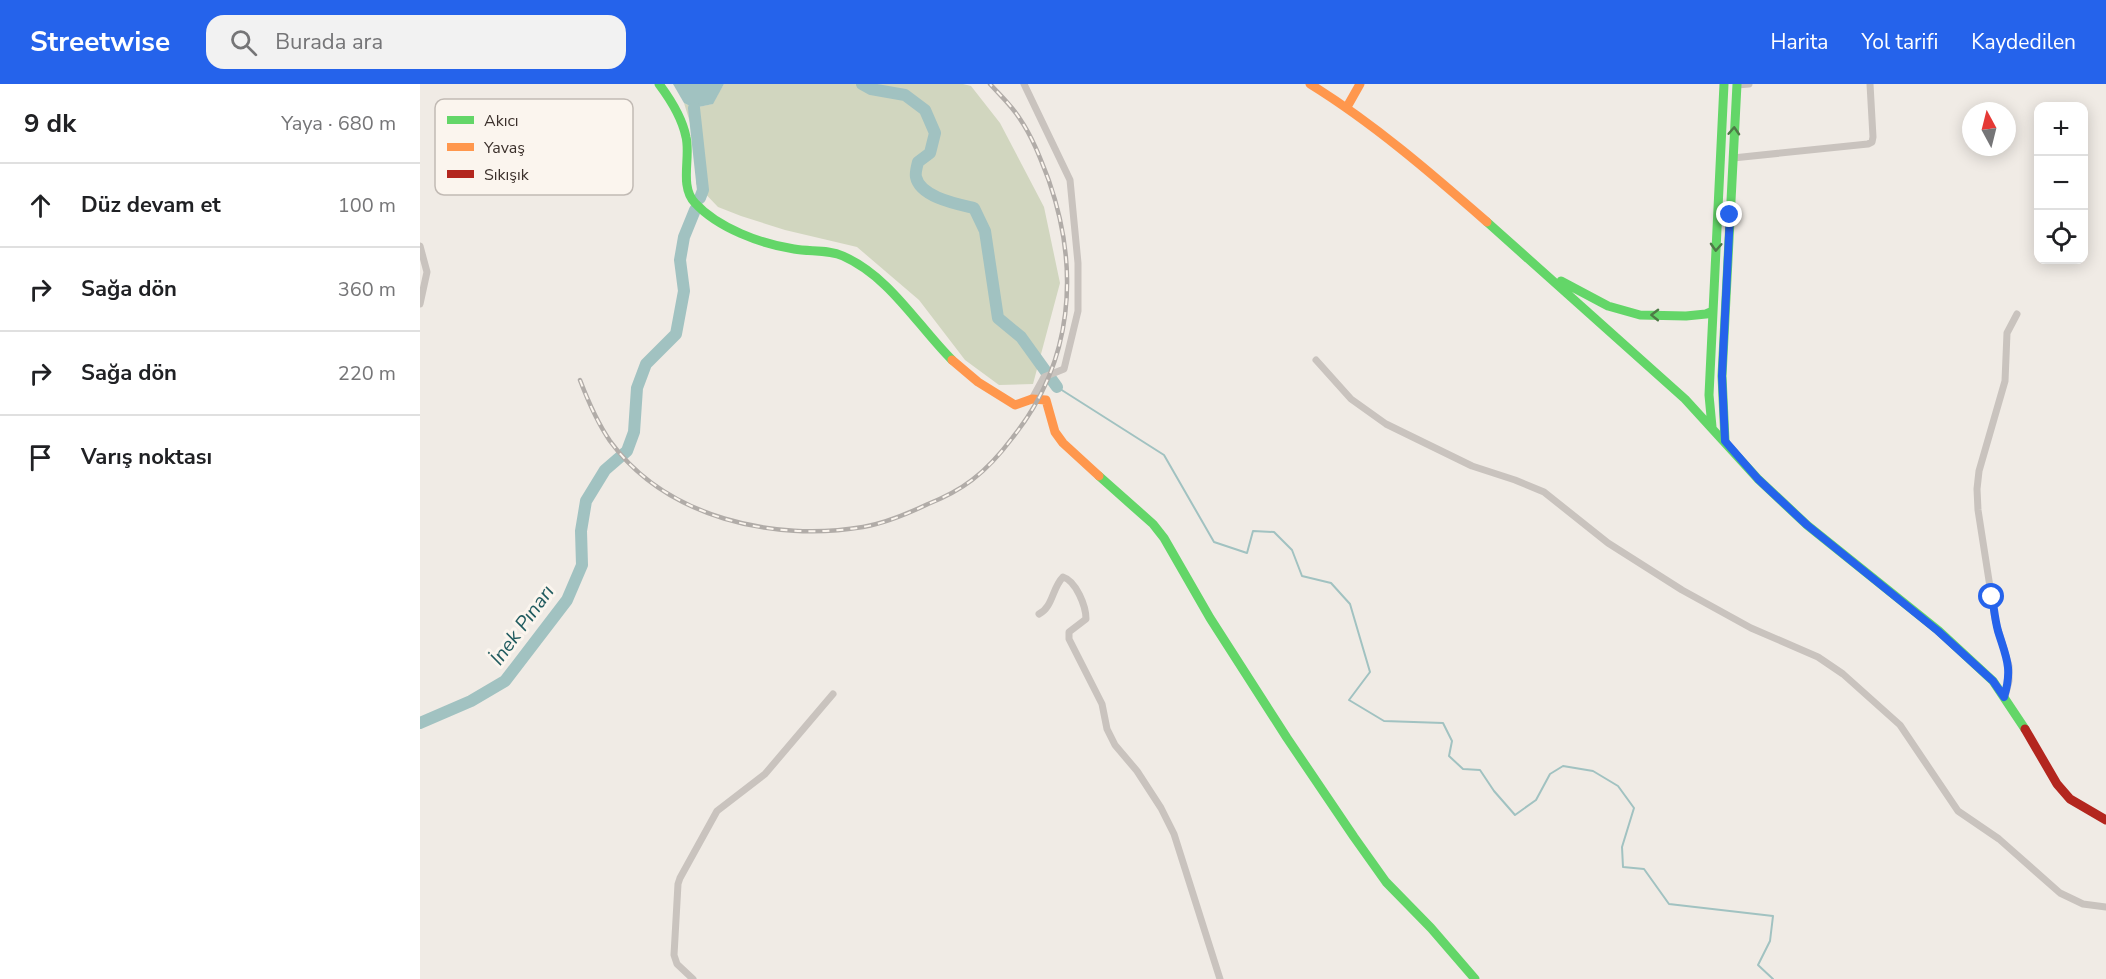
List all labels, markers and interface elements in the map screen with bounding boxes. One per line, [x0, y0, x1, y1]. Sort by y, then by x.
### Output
search box [206, 15, 626, 69]
text: Streetwise [30, 23, 170, 61]
icon: search [227, 26, 260, 59]
text: Burada ara [275, 27, 383, 57]
text: Harita [1770, 28, 1828, 56]
text: Yol tarifi [1861, 28, 1938, 56]
text: Kaydedilen [1971, 28, 2076, 56]
legend [435, 99, 633, 195]
north arrow [1962, 102, 2016, 156]
map controls [2034, 102, 2088, 264]
button: + [2034, 102, 2088, 156]
text: 9 dk [24, 106, 76, 141]
text: Yaya · 680 m [281, 110, 396, 137]
text: Akıcı [484, 110, 519, 132]
one-way arrow [1728, 126, 1741, 135]
text: Yavaş [483, 137, 525, 159]
button: − [2034, 156, 2088, 210]
text: Sıkışık [484, 164, 530, 186]
icon: ahead [24, 189, 57, 222]
text: Düz devam et [81, 190, 221, 220]
text: 100 m [338, 192, 396, 219]
route end [1716, 201, 1742, 227]
button: locate [2034, 210, 2088, 264]
one-way arrow [1710, 243, 1723, 252]
icon: right [24, 273, 57, 306]
text: Sağa dön [81, 274, 177, 304]
text: 360 m [338, 276, 396, 303]
one-way arrow [1650, 309, 1659, 322]
icon: right [24, 357, 57, 390]
text: Sağa dön [81, 358, 177, 388]
text: 220 m [338, 360, 396, 387]
icon: arrive [24, 441, 57, 474]
text: Varış noktası [81, 442, 212, 472]
water label: İnek Pınarı [484, 579, 560, 671]
route start [1978, 583, 2004, 609]

